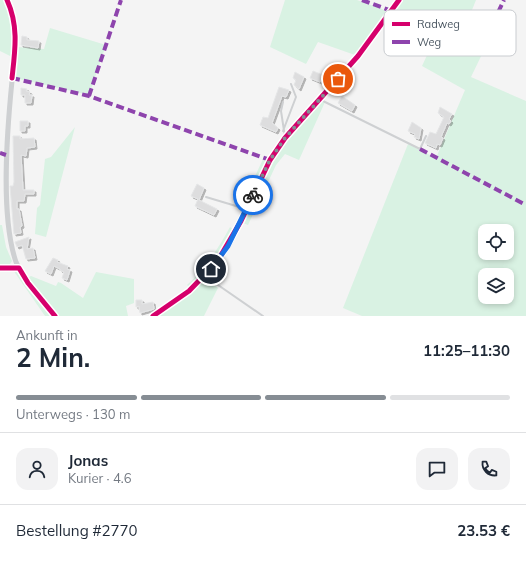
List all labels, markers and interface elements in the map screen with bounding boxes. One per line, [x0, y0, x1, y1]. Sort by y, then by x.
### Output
legend [384, 10, 516, 56]
text: Radweg [417, 17, 460, 31]
text: Weg [417, 35, 441, 49]
pin [321, 62, 355, 96]
icon: bag [327, 68, 349, 90]
courier [233, 175, 273, 215]
icon: bike [242, 184, 264, 206]
map controls [478, 224, 514, 304]
button: locate [478, 224, 514, 260]
pin [194, 252, 228, 286]
icon: home [200, 258, 222, 280]
button: layers [478, 268, 514, 304]
text: Ankunft in [16, 327, 78, 343]
text: 2 Min. [16, 341, 90, 374]
text: 11:25–11:30 [423, 341, 510, 360]
text: Unterwegs · 130 m [16, 406, 130, 422]
button: person [16, 448, 58, 490]
button: chat [416, 448, 458, 490]
button: phone [468, 448, 510, 490]
text: Jonas [68, 451, 108, 470]
text: Kurier · 4.6 [68, 470, 132, 486]
text: Bestellung #2770 [16, 521, 138, 540]
text: 23.53 € [457, 521, 510, 540]

